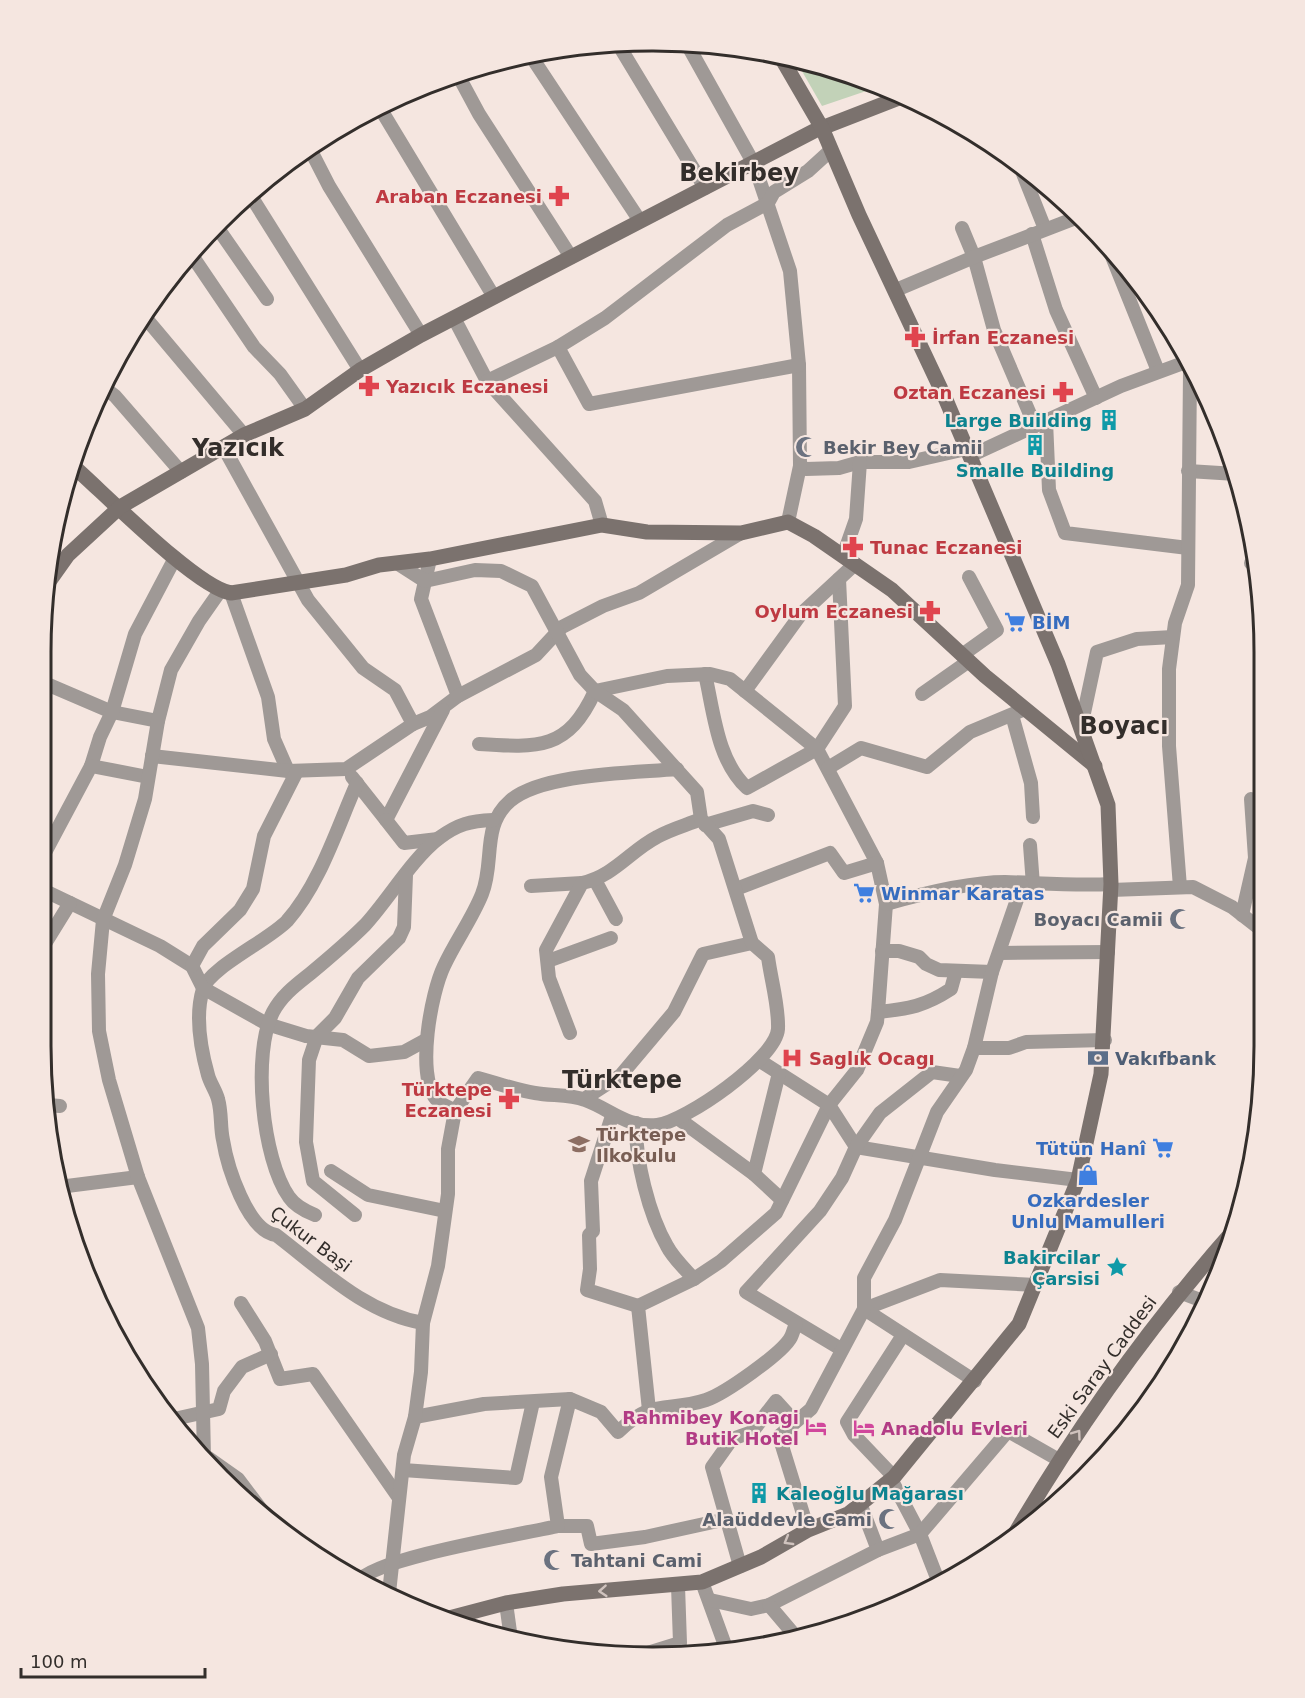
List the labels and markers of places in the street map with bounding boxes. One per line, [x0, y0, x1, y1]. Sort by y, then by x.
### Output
pharmacy icon: Araban Eczanesi [547, 184, 571, 208]
place label: Araban Eczanesi [375, 186, 542, 207]
pharmacy icon: İrfan Eczanesi [903, 325, 927, 349]
place label: İrfan Eczanesi [932, 327, 1074, 348]
pharmacy icon: Yazıcık Eczanesi [357, 374, 381, 398]
place label: Yazıcık Eczanesi [385, 376, 549, 397]
pharmacy icon: Oztan Eczanesi [1051, 380, 1075, 404]
place label: Oztan Eczanesi [893, 382, 1046, 403]
building icon: Large Building [1097, 408, 1121, 432]
place label: Large Building [945, 410, 1092, 431]
building icon: Smalle Building [1023, 433, 1047, 457]
mosque icon: Bekir Bey Camii [794, 435, 818, 459]
place label: Bekir Bey Camii [823, 437, 983, 458]
place label: Smalle Building [956, 460, 1114, 481]
pharmacy icon: Tunac Eczanesi [841, 535, 865, 559]
place label: Tunac Eczanesi [870, 537, 1023, 558]
pharmacy icon: Oylum Eczanesi [918, 599, 942, 623]
place label: Oylum Eczanesi [754, 601, 913, 622]
supermarket icon: BİM [1003, 610, 1027, 634]
place label: BİM [1032, 612, 1070, 633]
supermarket icon: Winmar Karatas [852, 881, 876, 905]
place label: Winmar Karatas [881, 883, 1044, 904]
mosque icon: Boyacı Camii [1168, 907, 1192, 931]
place label: Boyacı Camii [1033, 909, 1163, 930]
hospital icon: Saglık Ocagı [780, 1046, 804, 1070]
bank icon: Vakıfbank [1086, 1046, 1110, 1070]
place label: Saglık Ocagı [809, 1048, 935, 1069]
place label: Vakıfbank [1115, 1048, 1217, 1069]
place label: Türktepe Eczanesi [402, 1079, 492, 1121]
pharmacy icon: Türktepe Eczanesi [497, 1087, 521, 1111]
place label: Türktepe Ilkokulu [596, 1124, 686, 1166]
school or university icon: Türktepe Ilkokulu [567, 1132, 591, 1156]
supermarket icon: Tütün Hanî [1151, 1136, 1175, 1160]
place label: Tütün Hanî [1036, 1138, 1147, 1159]
shop icon: Ozkardesler Unlu Mamulleri [1076, 1163, 1100, 1187]
place label: Ozkardesler Unlu Mamulleri [1011, 1190, 1165, 1232]
place label: Bakircilar Çarsisi [1003, 1247, 1100, 1289]
place icon: Bakircilar Çarsisi [1105, 1255, 1129, 1279]
place label: Rahmibey Konagi Butik Hotel [622, 1407, 799, 1449]
hotel icon: Rahmibey Konagi Butik Hotel [804, 1415, 828, 1439]
hotel icon: Anadolu Evleri [852, 1416, 876, 1440]
place label: Anadolu Evleri [881, 1418, 1028, 1439]
building icon: Kaleoğlu Mağarası [747, 1481, 771, 1505]
place label: Kaleoğlu Mağarası [776, 1483, 964, 1504]
mosque icon: Alaüddevle Cami [877, 1507, 901, 1531]
place label: Alaüddevle Cami [702, 1509, 872, 1530]
mosque icon: Tahtani Cami [542, 1548, 566, 1572]
place label: Tahtani Cami [571, 1550, 702, 1571]

